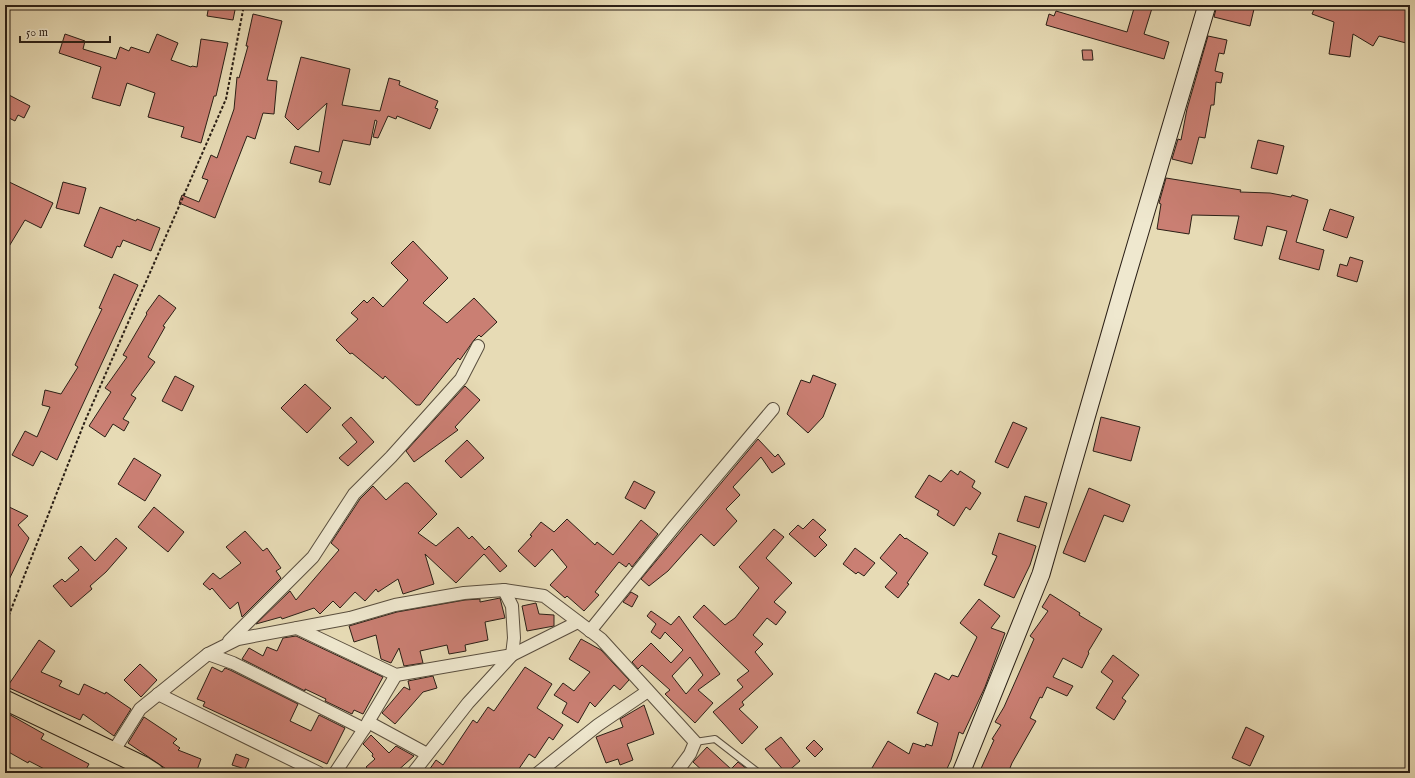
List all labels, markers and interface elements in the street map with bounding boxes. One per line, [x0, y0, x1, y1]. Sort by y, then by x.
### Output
scale bar [20, 18, 110, 44]
text: 50 m [26, 25, 48, 40]

